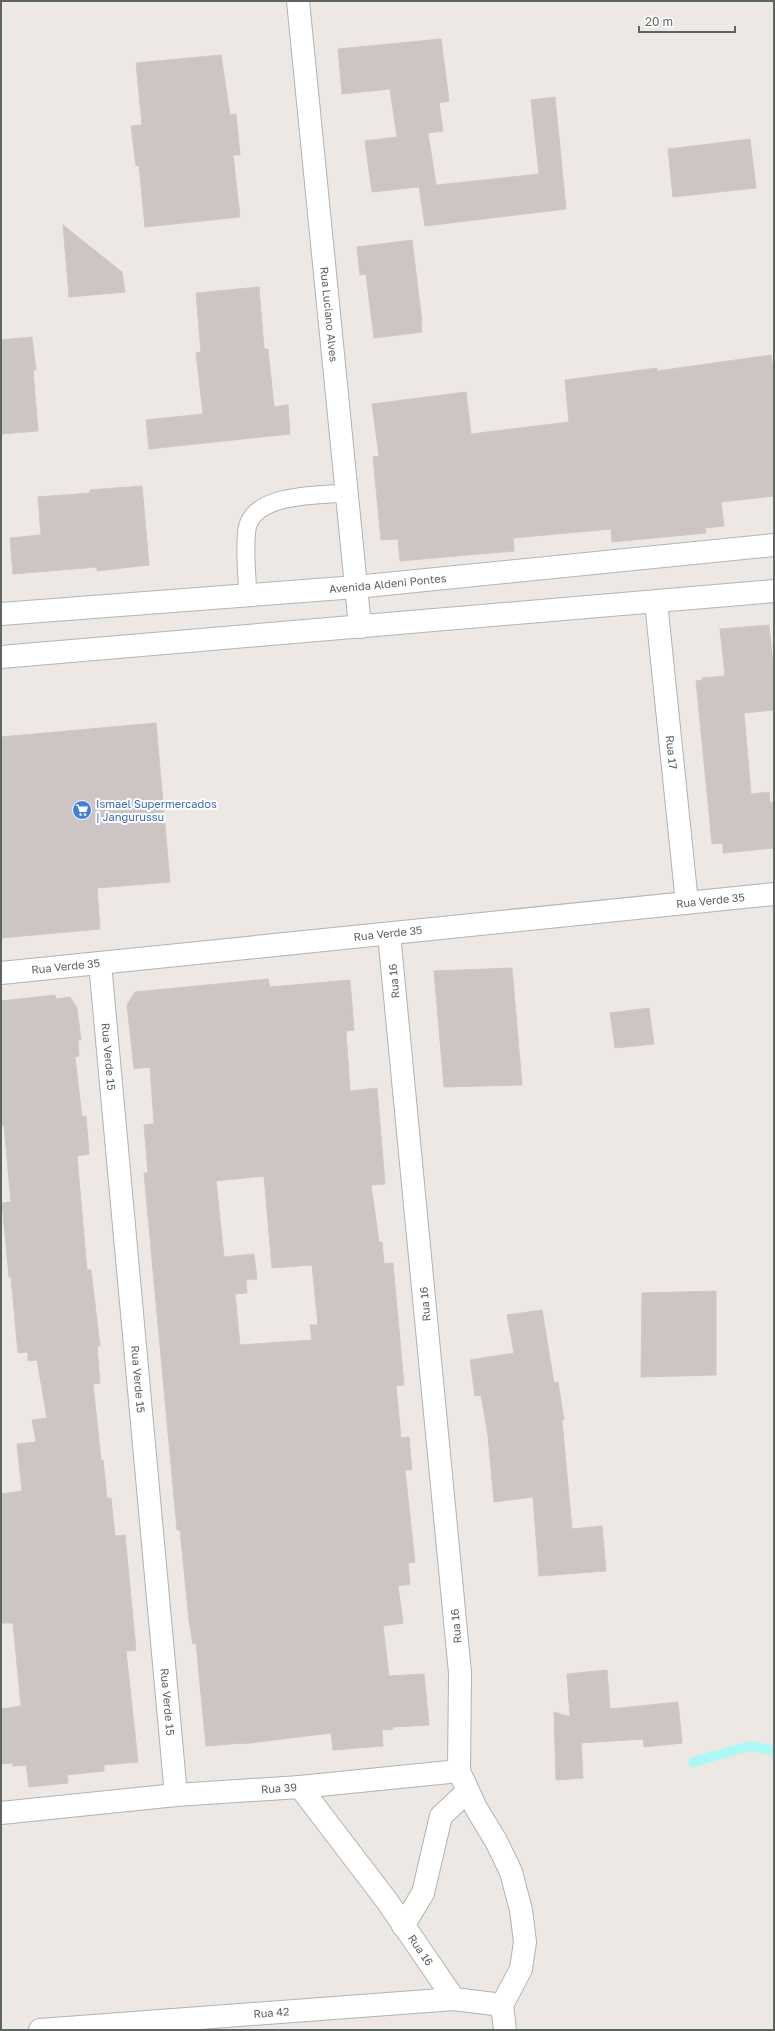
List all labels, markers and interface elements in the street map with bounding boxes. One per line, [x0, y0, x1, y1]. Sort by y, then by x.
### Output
scale bar [639, 8, 735, 34]
text: 20 m [645, 14, 673, 29]
street label: Rua Luciano Alves [318, 266, 341, 363]
street label: Avenida Aldeni Pontes [329, 571, 447, 595]
street label: Rua 17 [664, 735, 680, 770]
place label: Ismael Supermercados | Jangurussu [96, 797, 217, 823]
supermarket icon: Ismael Supermercados | Jangurussu [71, 799, 93, 821]
street label: Rua Verde 35 [675, 890, 745, 910]
street label: Rua Verde 35 [353, 923, 423, 943]
street label: Rua Verde 35 [31, 956, 101, 976]
street label: Rua 16 [385, 963, 401, 999]
street label: Rua Verde 15 [99, 1022, 119, 1091]
street label: Rua 16 [416, 1286, 432, 1322]
street label: Rua Verde 15 [129, 1345, 148, 1414]
street label: Rua 16 [447, 1608, 463, 1644]
street label: Rua Verde 15 [158, 1668, 178, 1736]
street label: Rua 39 [260, 1780, 297, 1796]
street label: Rua 16 [406, 1932, 436, 1968]
street label: Rua 42 [253, 2004, 290, 2020]

